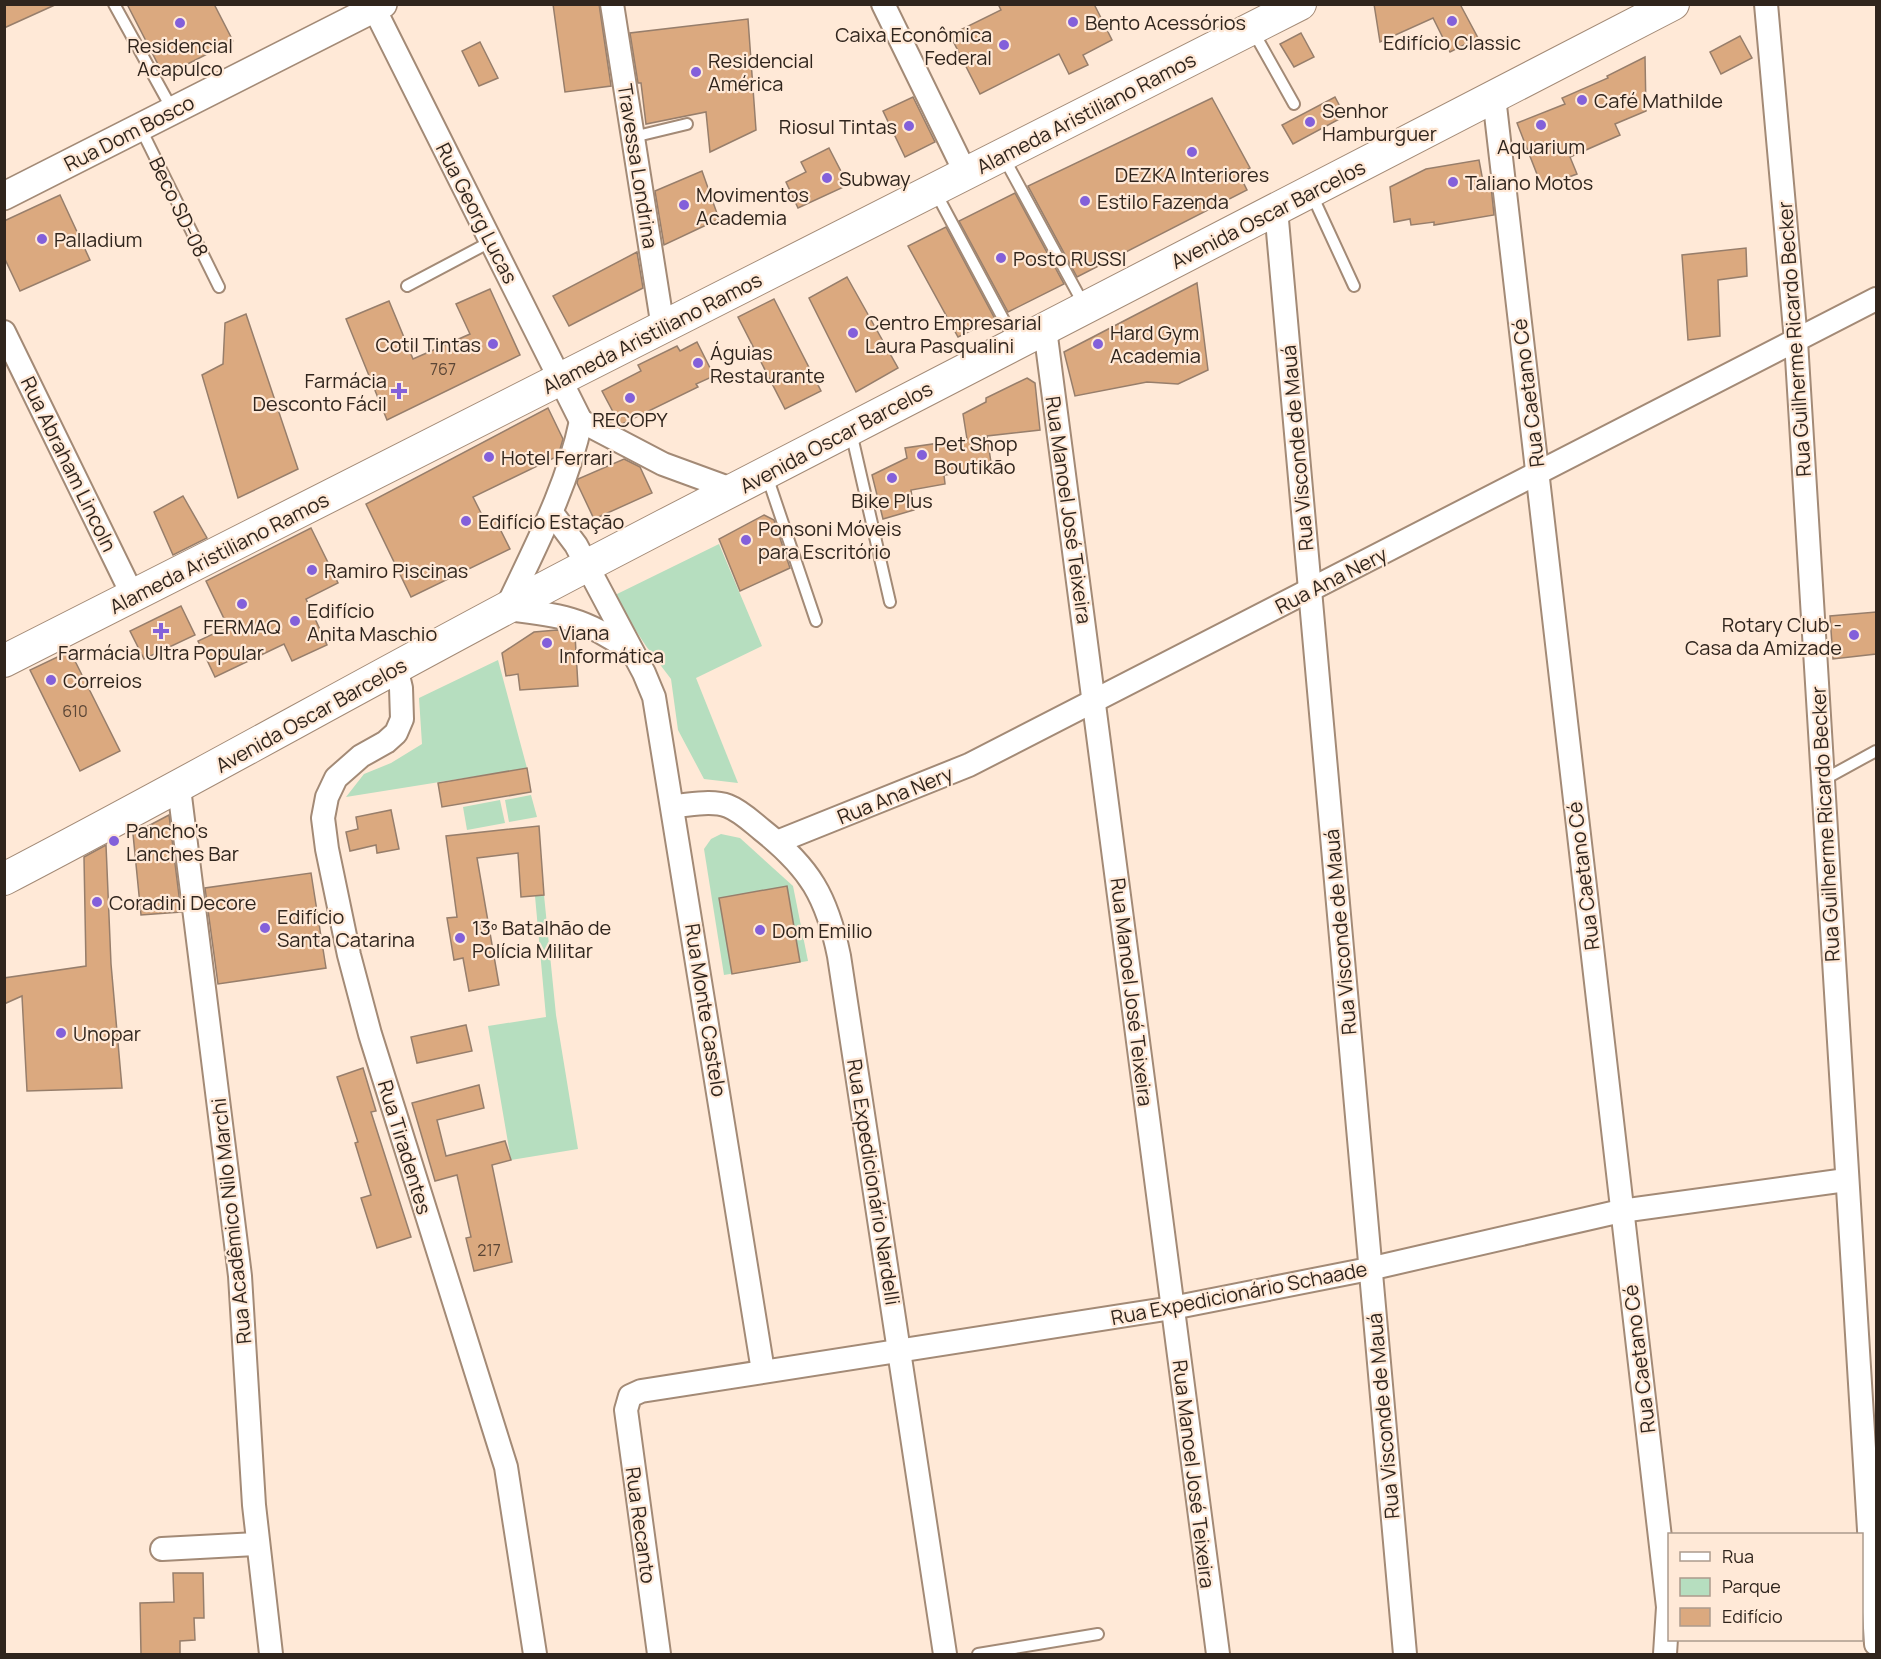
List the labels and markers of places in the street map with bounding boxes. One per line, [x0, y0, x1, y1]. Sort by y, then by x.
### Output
place label: Bento Acessórios [1085, 9, 1246, 36]
marker: Edifício Classic [1445, 14, 1459, 28]
marker: Bento Acessórios [1066, 15, 1080, 29]
marker: Residencial Acapulco [173, 16, 187, 30]
place label: Caixa Econômica Federal [835, 21, 992, 71]
place label: Edifício Classic [1383, 29, 1521, 56]
place label: Residencial Acapulco [127, 32, 233, 82]
marker: Caixa Econômica Federal [997, 38, 1011, 52]
place label: Residencial América [708, 47, 814, 97]
marker: Residencial América [689, 65, 703, 79]
place label: Café Mathilde [1594, 87, 1723, 114]
marker: Café Mathilde [1575, 93, 1589, 107]
place label: Senhor Hamburguer [1322, 97, 1437, 147]
place label: Riosul Tintas [779, 113, 897, 140]
marker: Senhor Hamburguer [1303, 115, 1317, 129]
marker: Aquarium [1534, 118, 1548, 132]
marker: Riosul Tintas [902, 119, 916, 133]
place label: Aquarium [1497, 133, 1585, 160]
marker: DEZKA Interiores [1185, 145, 1199, 159]
place label: DEZKA Interiores [1115, 161, 1269, 188]
place label: Subway [839, 165, 911, 192]
place label: Taliano Motos [1465, 169, 1593, 196]
marker: Subway [820, 171, 834, 185]
marker: Taliano Motos [1446, 175, 1460, 189]
place label: Movimentos Academia [696, 181, 809, 231]
place label: Estilo Fazenda [1097, 188, 1229, 215]
marker: Estilo Fazenda [1078, 194, 1092, 208]
marker: Movimentos Academia [677, 198, 691, 212]
place label: Palladium [54, 226, 143, 253]
marker: Palladium [35, 232, 49, 246]
place label: Posto RUSSI [1013, 245, 1126, 272]
marker: Posto RUSSI [994, 251, 1008, 265]
place label: Centro Empresarial Laura Pasqualini [865, 309, 1042, 359]
place label: Hard Gym Academia [1110, 319, 1201, 369]
marker: Centro Empresarial Laura Pasqualini [846, 326, 860, 340]
place label: Cotil Tintas [375, 331, 481, 358]
marker: Cotil Tintas [486, 337, 500, 351]
marker: Hard Gym Academia [1091, 337, 1105, 351]
place label: Águias Restaurante [710, 339, 825, 389]
marker: Águias Restaurante [691, 356, 705, 370]
place label: Farmácia Desconto Fácil [253, 367, 387, 417]
marker: Farmácia Desconto Fácil [392, 384, 406, 398]
marker: RECOPY [623, 391, 637, 405]
place label: RECOPY [592, 406, 669, 433]
place label: Pet Shop Boutikão [934, 430, 1018, 480]
place label: Hotel Ferrari [501, 444, 613, 471]
marker: Pet Shop Boutikão [915, 448, 929, 462]
marker: Hotel Ferrari [482, 450, 496, 464]
marker: Bike Plus [885, 471, 899, 485]
place label: Bike Plus [851, 487, 933, 514]
place label: Edifício Estação [478, 508, 624, 535]
marker: Edifício Estação [459, 514, 473, 528]
place label: Ponsoni Móveis para Escritório [758, 515, 901, 565]
marker: Ponsoni Móveis para Escritório [739, 533, 753, 547]
place label: Ramiro Piscinas [324, 557, 468, 584]
marker: Ramiro Piscinas [305, 563, 319, 577]
marker: FERMAQ [235, 597, 249, 611]
place label: Edifício Anita Maschio [307, 597, 437, 647]
place label: Rotary Club - Casa da Amizade [1685, 611, 1842, 661]
place label: FERMAQ [203, 613, 281, 640]
marker: Edifício Anita Maschio [288, 614, 302, 628]
place label: Viana Informática [559, 619, 664, 669]
marker: Farmácia Ultra Popular [154, 624, 168, 638]
marker: Rotary Club - Casa da Amizade [1847, 628, 1861, 642]
marker: Viana Informática [540, 636, 554, 650]
place label: Farmácia Ultra Popular [58, 639, 264, 666]
place label: Correios [63, 667, 142, 694]
marker: Correios [44, 673, 58, 687]
place label: Pancho's Lanches Bar [126, 817, 239, 867]
marker: Pancho's Lanches Bar [107, 834, 121, 848]
place label: Coradini Decore [109, 889, 257, 916]
marker: Coradini Decore [90, 895, 104, 909]
place label: Edifício Santa Catarina [277, 903, 415, 953]
place label: 13º Batalhão de Polícia Militar [472, 914, 611, 964]
place label: Dom Emilio [772, 917, 873, 944]
marker: Edifício Santa Catarina [258, 921, 272, 935]
marker: Dom Emilio [753, 923, 767, 937]
marker: 13º Batalhão de Polícia Militar [453, 931, 467, 945]
place label: Unopar [73, 1020, 141, 1047]
marker: Unopar [54, 1026, 68, 1040]

